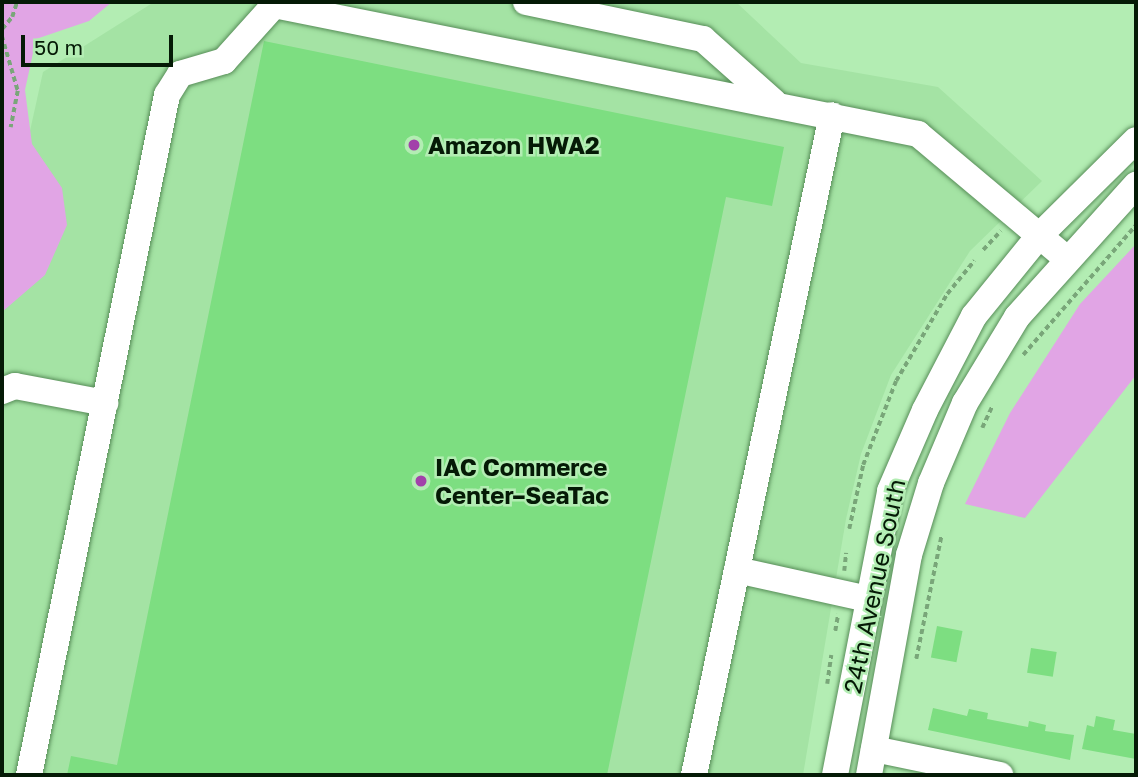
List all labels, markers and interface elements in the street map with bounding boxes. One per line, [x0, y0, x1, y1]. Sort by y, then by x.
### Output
scale bar [24, 21, 177, 65]
text: 50 m [34, 34, 83, 60]
place label: Amazon HWA2 [428, 131, 600, 159]
marker: Amazon HWA2 [406, 137, 422, 153]
place label: IAC Commerce Center–SeaTac [435, 453, 609, 509]
marker: IAC Commerce Center–SeaTac [413, 473, 429, 489]
street label: 24th Avenue South [837, 476, 911, 696]

